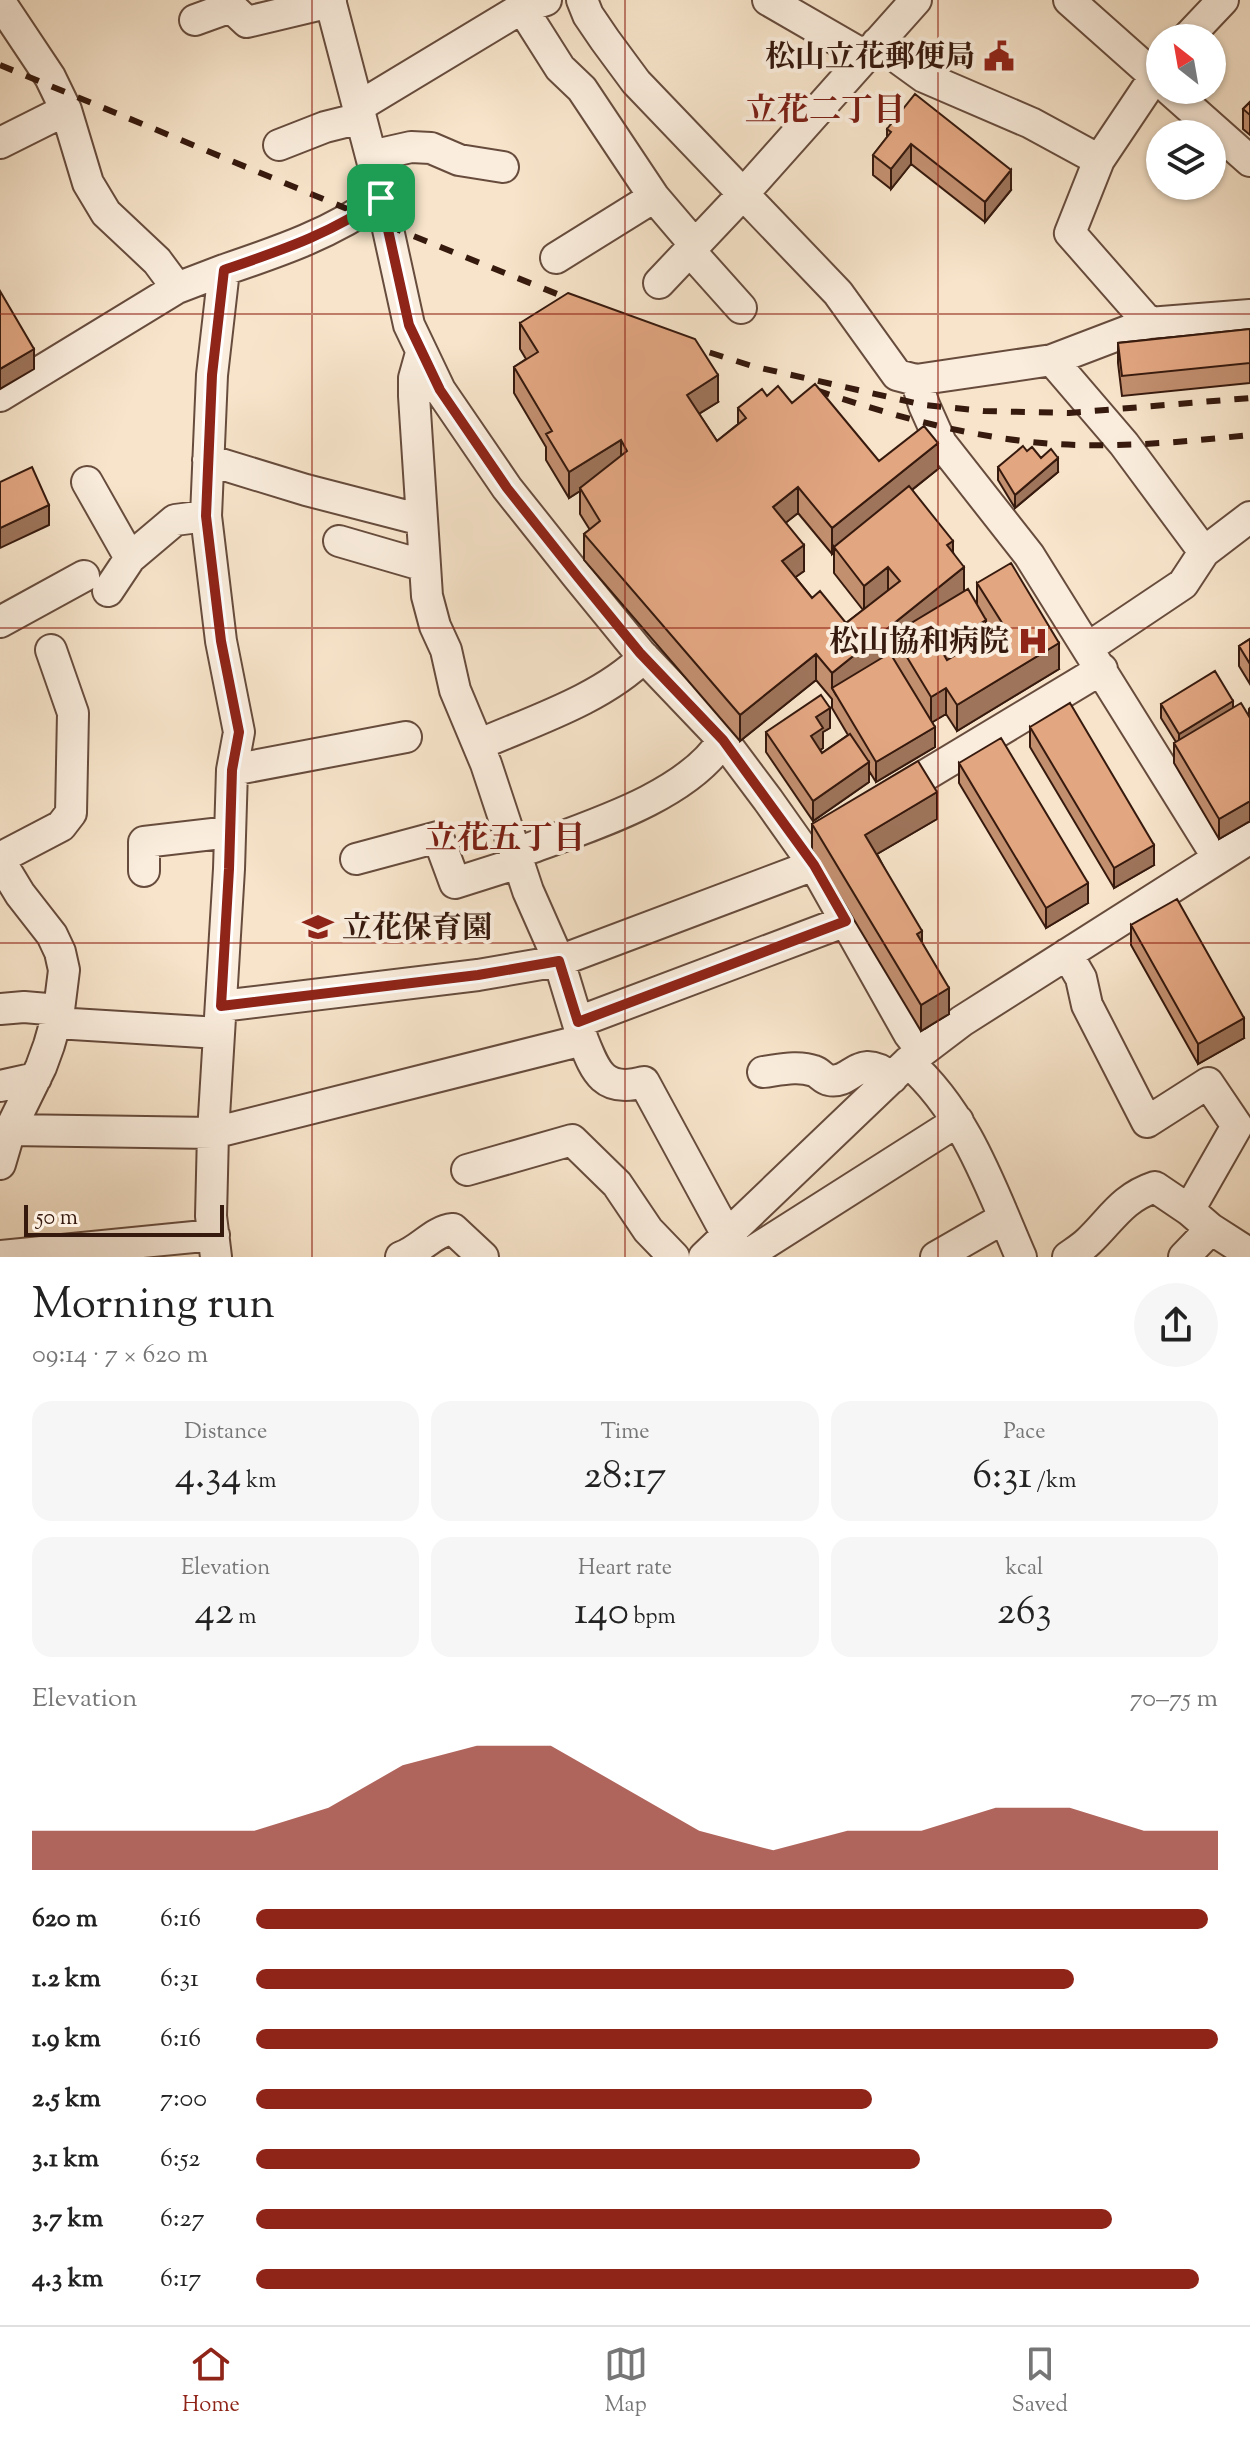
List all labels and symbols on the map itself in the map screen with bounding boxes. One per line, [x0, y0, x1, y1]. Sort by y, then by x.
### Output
north arrow [1146, 24, 1226, 104]
place label: 松山立花郵便局 [765, 37, 975, 80]
public building icon: 松山立花郵便局 [982, 39, 1016, 73]
district label: 立花二丁目 [745, 89, 905, 135]
pin [347, 164, 415, 232]
place label: 松山協和病院 [829, 622, 1009, 665]
hospital icon: 松山協和病院 [1016, 624, 1050, 658]
district label: 立花五丁目 [425, 817, 585, 863]
place label: 立花保育園 [342, 908, 492, 951]
school or university icon: 立花保育園 [301, 910, 335, 944]
scale bar [24, 1201, 224, 1237]

